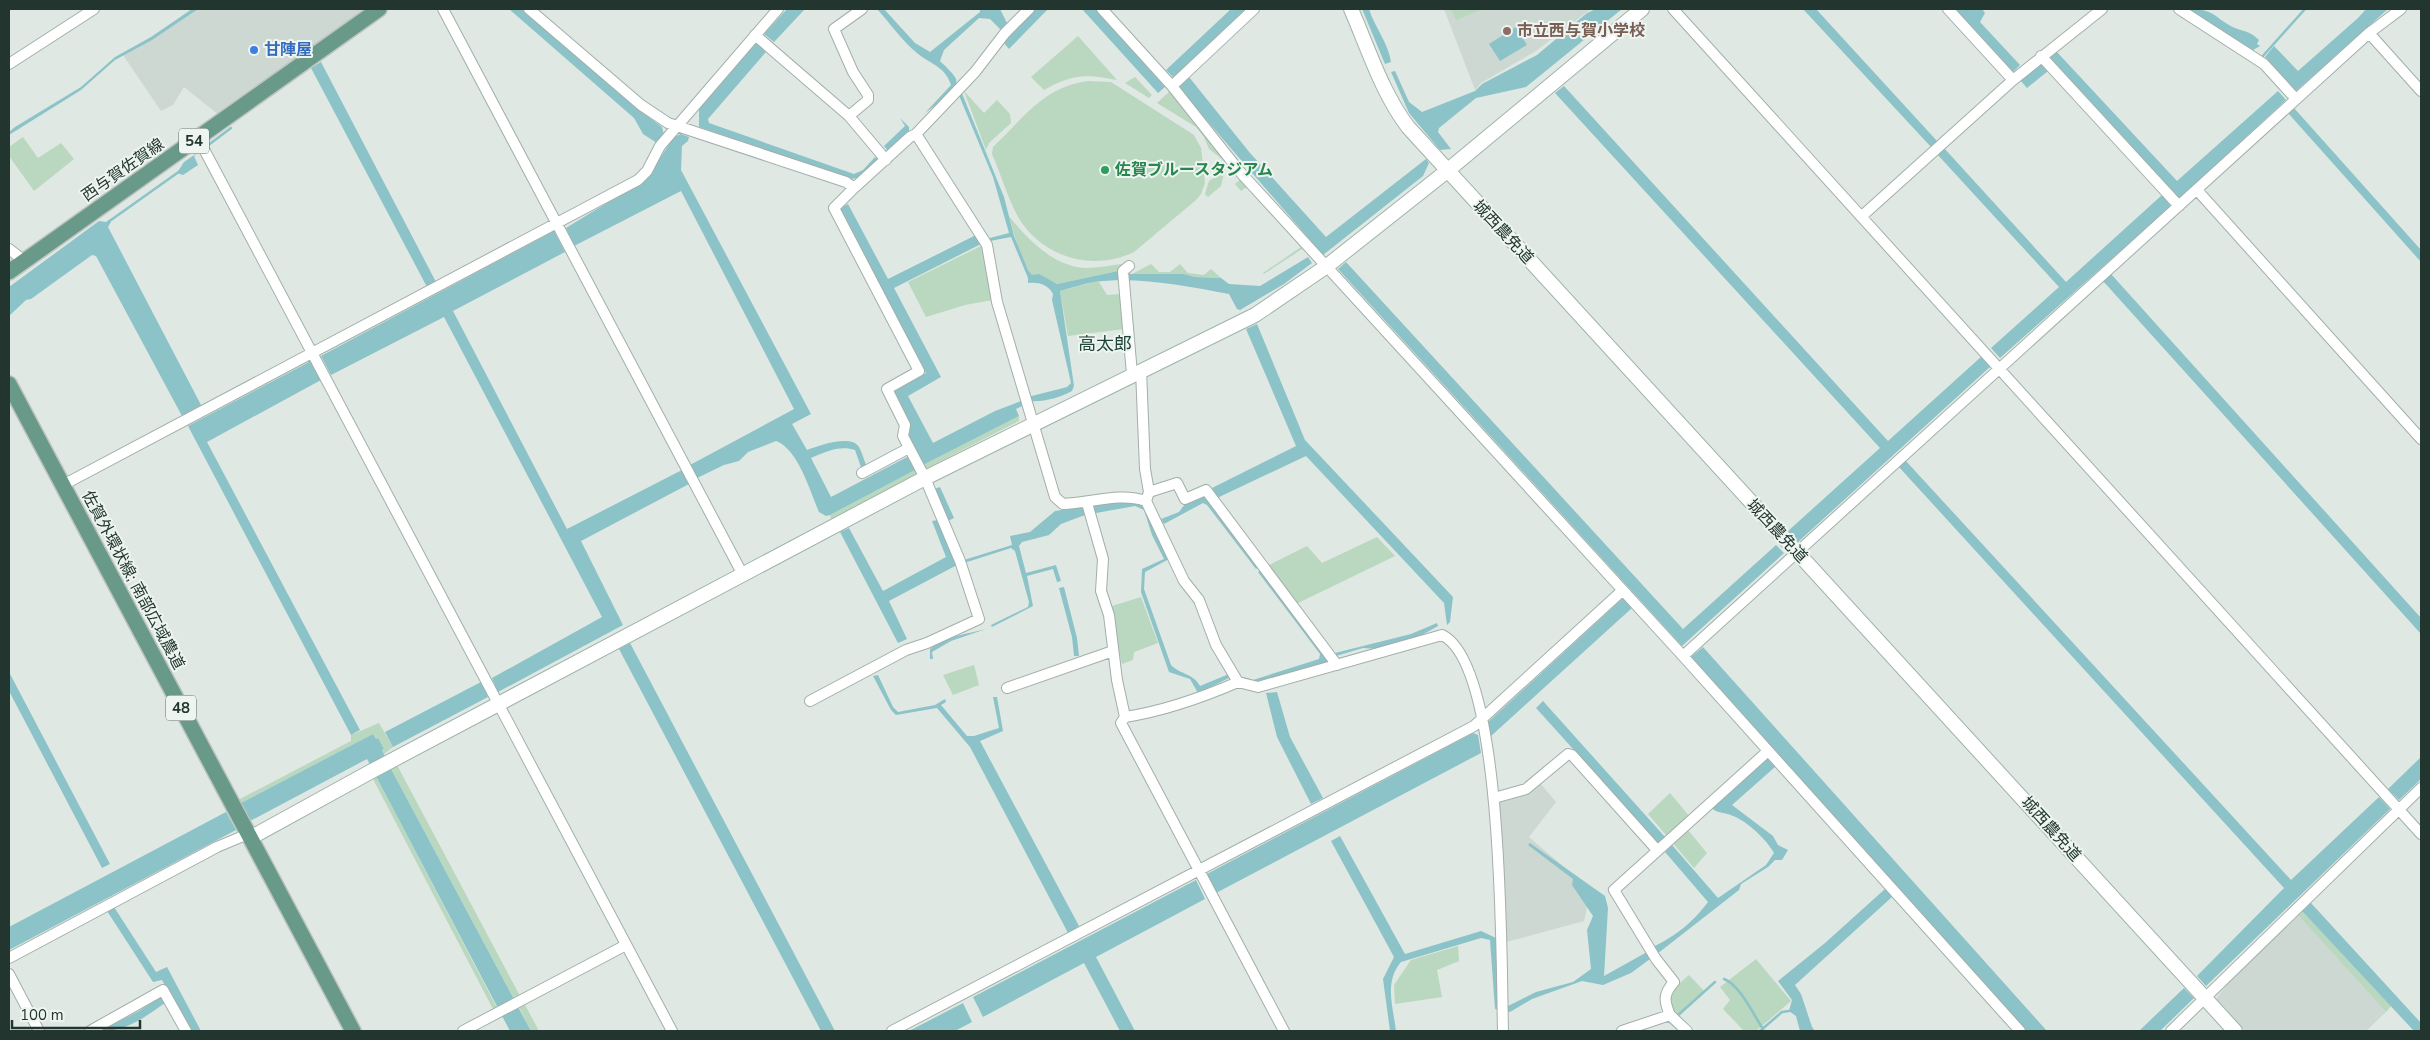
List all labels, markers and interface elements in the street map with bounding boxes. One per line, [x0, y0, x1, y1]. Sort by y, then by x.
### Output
place label: 市立西与賀小学校 [1517, 20, 1645, 42]
marker: 市立西与賀小学校 [1501, 25, 1513, 37]
place label: 甘陣屋 [264, 39, 312, 61]
marker: 甘陣屋 [248, 44, 260, 56]
road number: 54 [179, 128, 209, 154]
street label: 西与賀佐賀線 [77, 133, 169, 207]
place label: 佐賀ブルースタジアム [1114, 159, 1273, 181]
marker: 佐賀ブルースタジアム [1099, 164, 1111, 176]
street label: 城西農免道 [1468, 195, 1538, 269]
district label: 高太郎 [1078, 332, 1132, 356]
street label: 佐賀外環状線; 南部広域農道 [76, 487, 190, 673]
street label: 城西農免道 [1742, 494, 1812, 568]
road number: 48 [166, 696, 196, 720]
street label: 城西農免道 [2016, 792, 2086, 866]
scale bar [12, 998, 140, 1030]
text: 100 m [20, 1005, 64, 1025]

